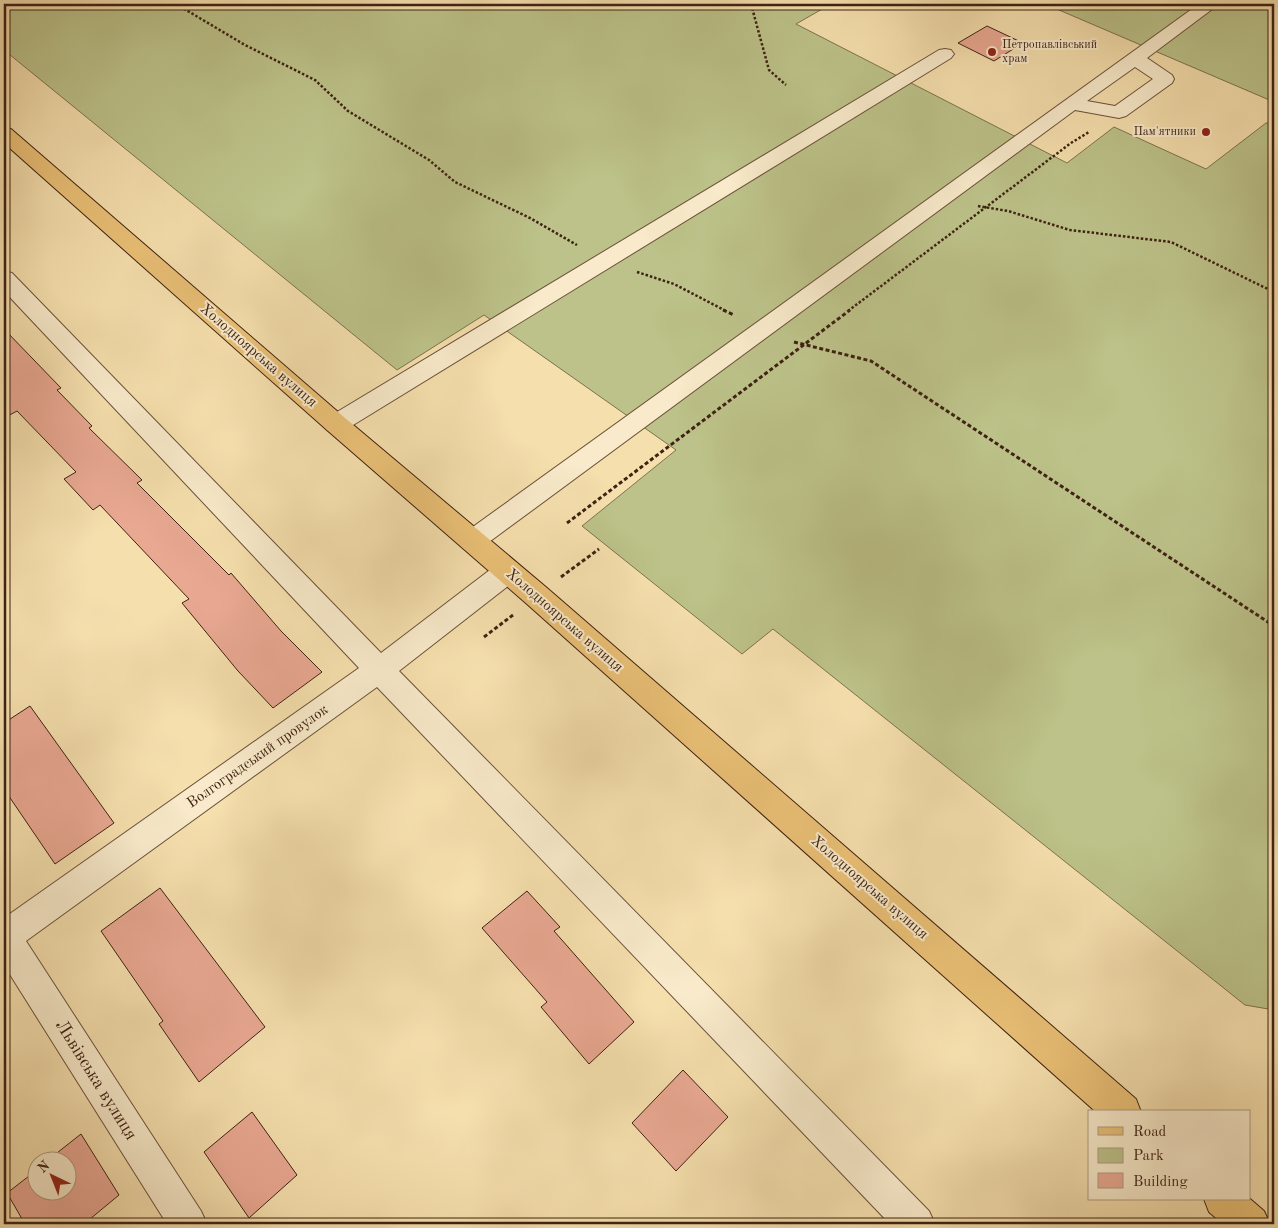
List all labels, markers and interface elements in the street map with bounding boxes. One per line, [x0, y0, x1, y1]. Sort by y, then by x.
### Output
place label: Петропавлівський храм [1002, 38, 1097, 65]
marker: Петропавлівський храм [986, 46, 998, 58]
place label: Пам'ятники [1133, 126, 1196, 138]
marker: Пам'ятники [1200, 126, 1212, 138]
street label: Холодноярська вулиця [197, 301, 319, 411]
street label: Холодноярська вулиця [503, 566, 625, 676]
street label: Волгоградський провулок [185, 702, 332, 811]
street label: Холодноярська вулиця [808, 833, 930, 943]
street label: Львівська вулиця [52, 1017, 140, 1143]
legend [1088, 1110, 1250, 1200]
text: Road [1133, 1125, 1167, 1140]
text: Park [1133, 1149, 1164, 1164]
north arrow [28, 1150, 78, 1200]
text: N [35, 1158, 53, 1176]
text: Building [1133, 1175, 1188, 1190]

